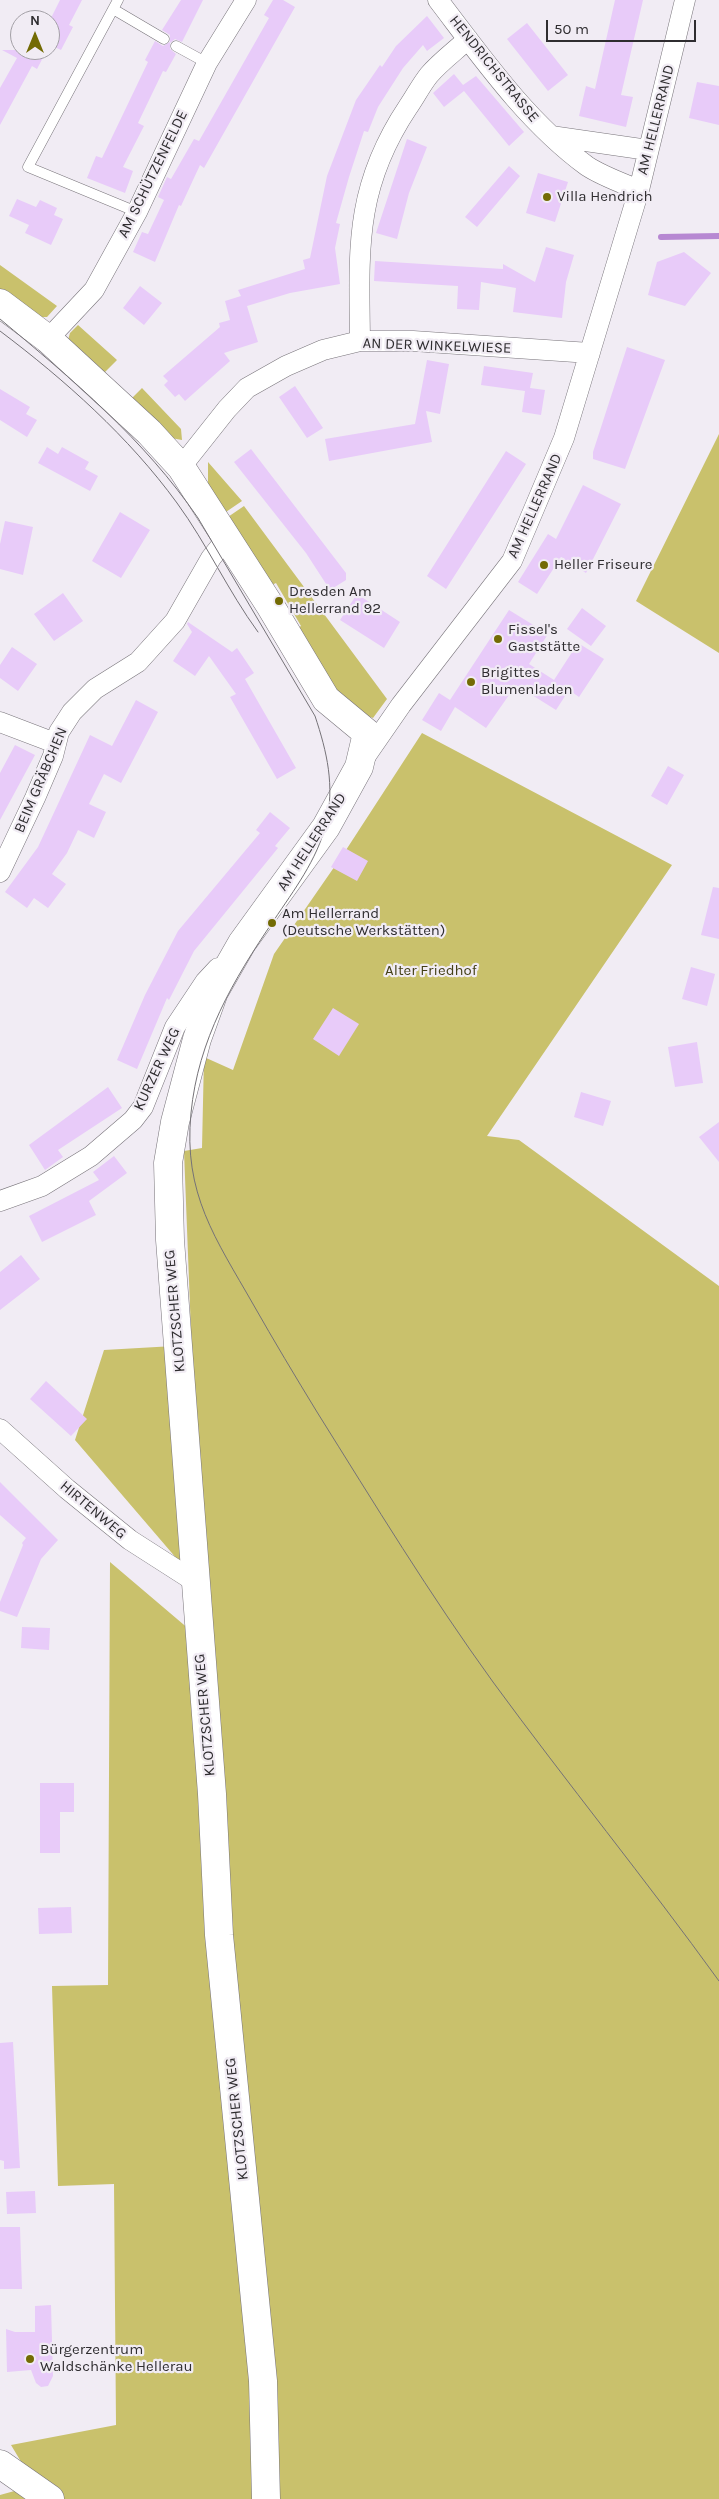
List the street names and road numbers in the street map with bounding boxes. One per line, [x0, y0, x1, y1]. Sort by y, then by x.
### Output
street label: HENDRICHSTRASSE [445, 12, 543, 126]
street label: AM HELLERRAND [634, 63, 678, 177]
street label: AM SCHÜTZENFELDE [114, 107, 192, 241]
street label: AN DER WINKELWIESE [362, 334, 512, 358]
street label: AM HELLERRAND [504, 451, 566, 561]
street label: BEIM GRÄBCHEN [11, 725, 71, 835]
street label: AM HELLERRAND [274, 790, 350, 894]
street label: KURZER WEG [130, 1025, 184, 1113]
street label: KLOTZSCHER WEG [161, 1249, 189, 1373]
street label: HIRTENWEG [56, 1477, 130, 1543]
street label: KLOTZSCHER WEG [191, 1653, 219, 1777]
street label: KLOTZSCHER WEG [222, 2057, 252, 2181]

